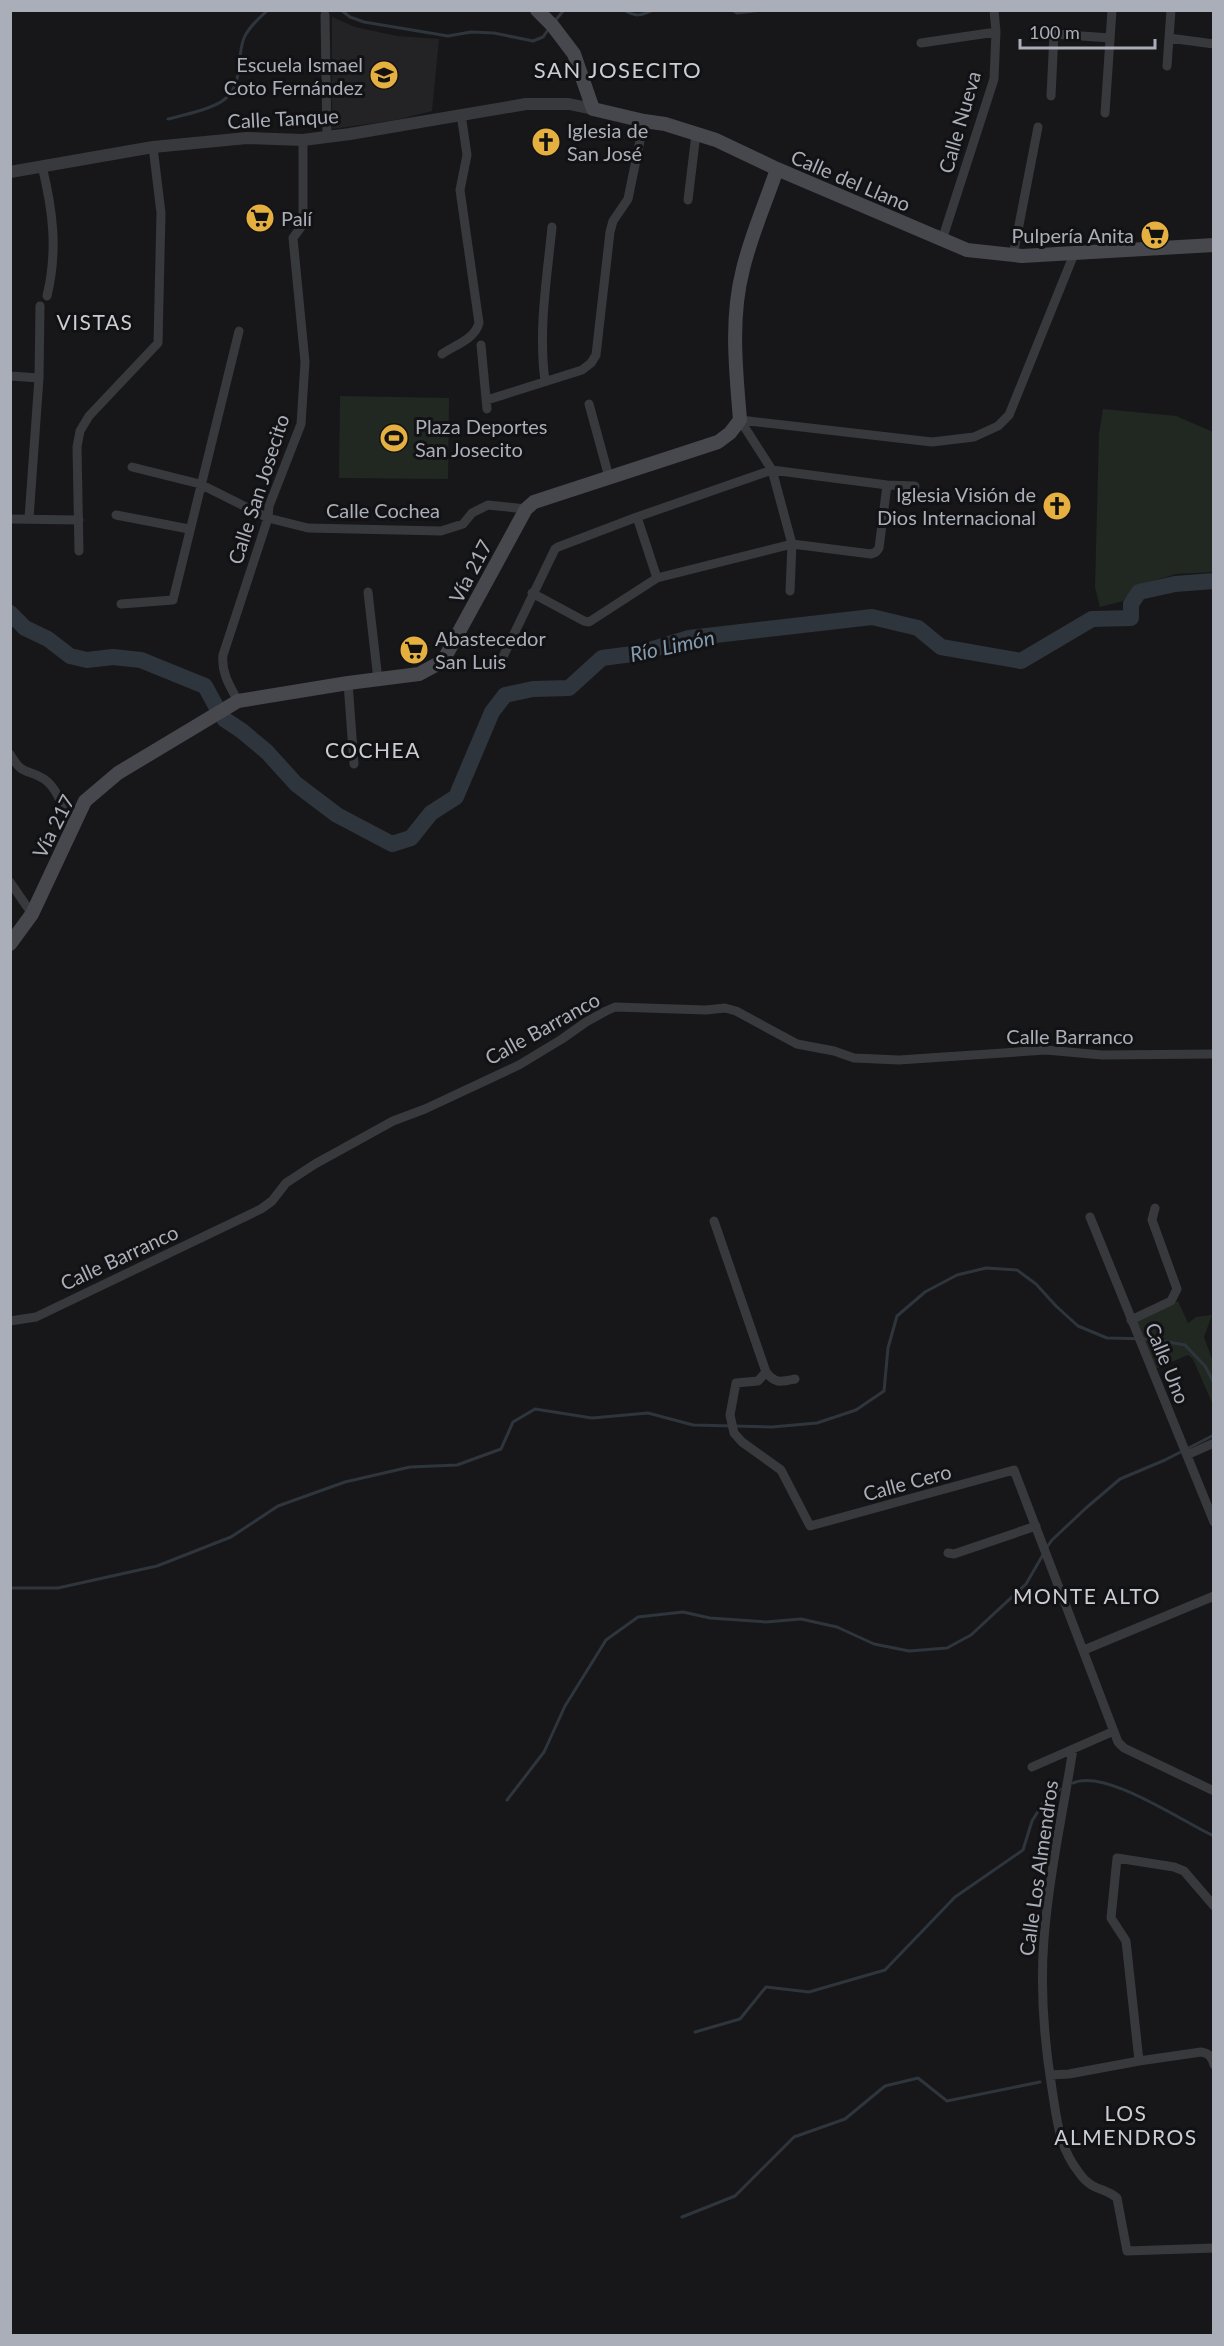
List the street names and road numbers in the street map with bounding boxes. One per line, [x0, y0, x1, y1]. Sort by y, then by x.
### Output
street label: Calle Nueva [933, 68, 985, 176]
street label: Calle Tanque [227, 103, 339, 133]
street label: Calle del Llano [788, 144, 914, 216]
street label: Calle San Josecito [222, 411, 294, 567]
street label: Calle Cochea [326, 498, 440, 522]
street label: Vía 217 [444, 535, 496, 607]
street label: Vía 217 [27, 790, 79, 862]
street label: Calle Barranco [480, 987, 604, 1069]
street label: Calle Barranco [1006, 1024, 1134, 1048]
street label: Calle Barranco [56, 1219, 182, 1295]
street label: Calle Uno [1141, 1319, 1195, 1407]
street label: Calle Cero [860, 1459, 954, 1505]
street label: Calle Los Almendros [1014, 1779, 1062, 1957]

